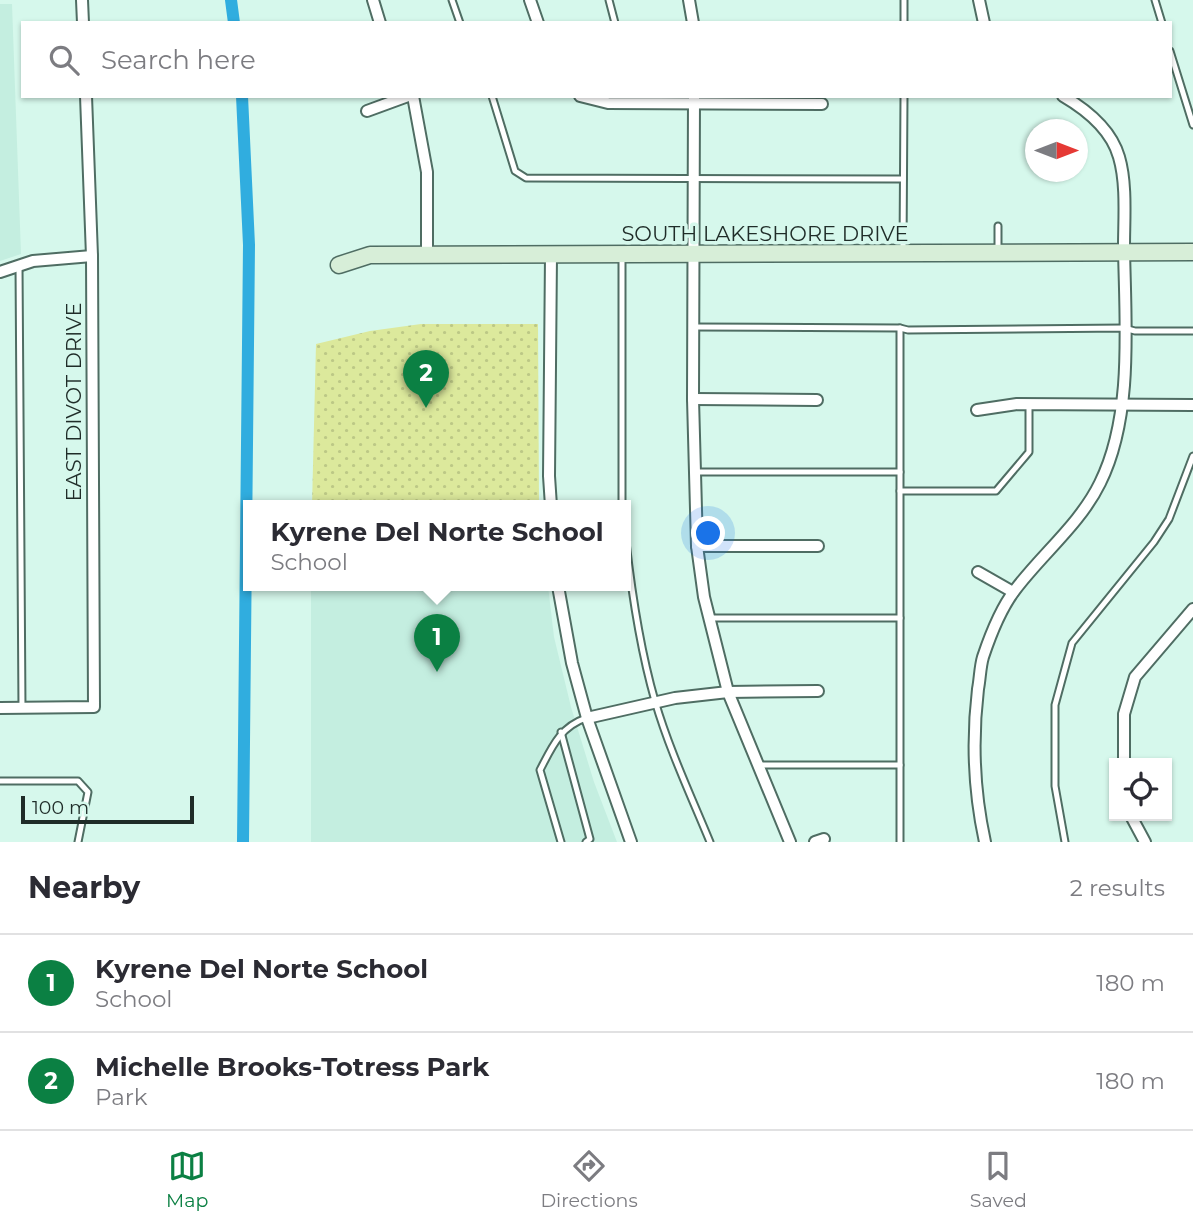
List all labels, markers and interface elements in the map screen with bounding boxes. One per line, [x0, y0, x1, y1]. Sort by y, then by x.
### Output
search box [21, 21, 1172, 98]
icon: search [45, 41, 83, 79]
text: Search here [101, 44, 256, 76]
north arrow [1025, 119, 1088, 182]
street label: SOUTH LAKESHORE DRIVE [621, 221, 909, 246]
street label: EAST DIVOT DRIVE [61, 303, 86, 501]
pin: 2 [403, 350, 449, 408]
popup [243, 500, 631, 591]
text: Kyrene Del Norte School [270, 516, 604, 548]
your location [691, 516, 725, 550]
text: School [270, 548, 348, 576]
pin: 1 [414, 614, 460, 672]
map controls [1109, 758, 1172, 821]
button: locate [1109, 758, 1172, 821]
scale bar [21, 793, 194, 825]
text: 100 m [32, 796, 89, 819]
text: Nearby [28, 869, 140, 906]
text: 2 results [1070, 874, 1165, 902]
text: Kyrene Del Norte School [95, 953, 428, 985]
text: 1 [46, 969, 56, 997]
text: 180 m [1096, 969, 1165, 997]
text: School [95, 985, 173, 1013]
text: Michelle Brooks-Totress Park [95, 1051, 489, 1083]
text: 2 [44, 1067, 58, 1095]
text: 180 m [1096, 1067, 1165, 1095]
text: Park [95, 1083, 148, 1111]
tab: Map [166, 1147, 208, 1212]
tab: Directions [540, 1147, 638, 1212]
tab: Saved [970, 1147, 1027, 1212]

